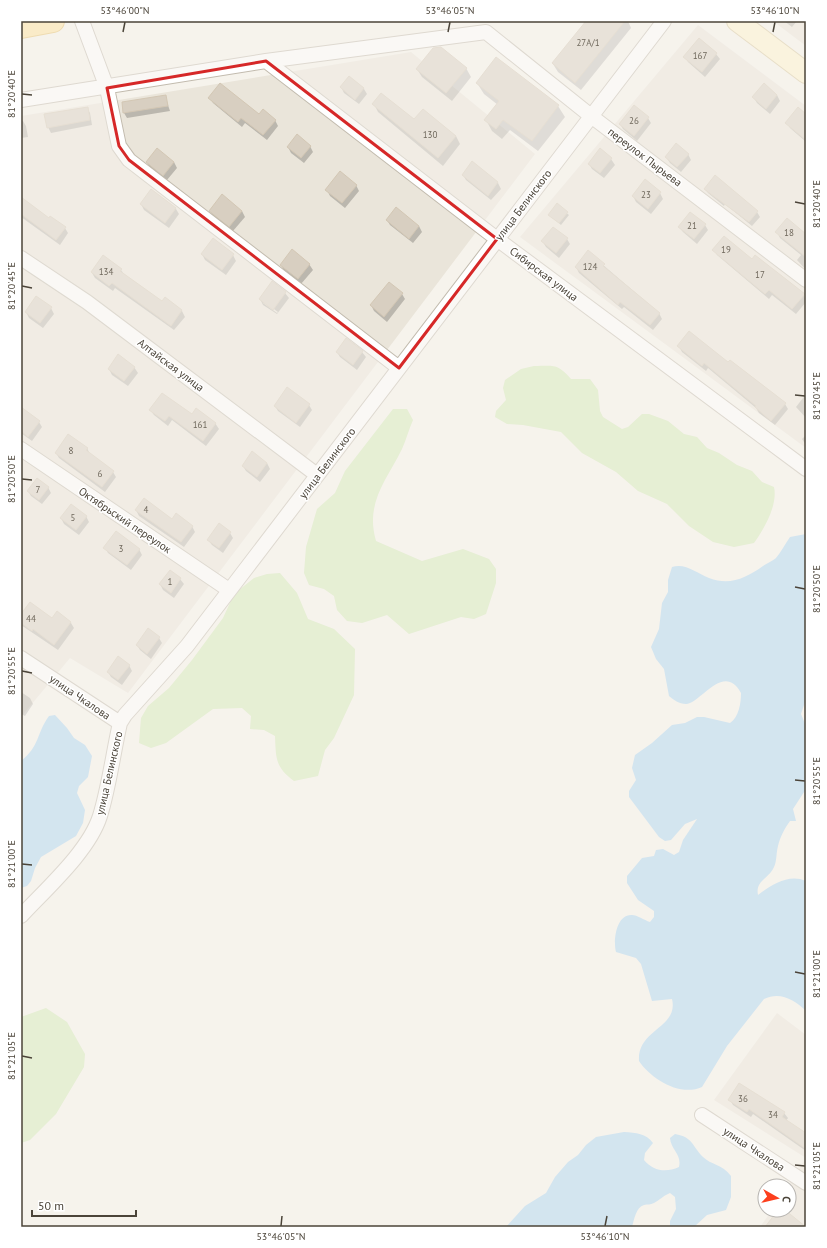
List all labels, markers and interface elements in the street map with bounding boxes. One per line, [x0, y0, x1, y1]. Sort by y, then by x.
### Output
text: 53°46'00"N [100, 4, 150, 17]
text: 53°46'05"N [425, 4, 475, 17]
text: 53°46'10"N [750, 4, 800, 17]
house number: 27А/1 [576, 37, 600, 48]
house number: 167 [693, 50, 707, 61]
text: 81°20'40"E [5, 70, 18, 118]
house number: 26 [629, 115, 639, 126]
street label: переулок Пырьева [605, 125, 685, 189]
house number: 130 [423, 129, 437, 140]
street label: улица Белинского [492, 167, 554, 243]
text: 81°20'40"E [810, 180, 823, 228]
house number: 23 [641, 189, 651, 200]
house number: 21 [687, 220, 697, 231]
house number: 18 [784, 227, 794, 238]
street label: Сибирская улица [507, 244, 581, 304]
house number: 19 [721, 244, 731, 255]
house number: 124 [583, 261, 597, 272]
text: 81°20'45"E [5, 262, 18, 310]
house number: 134 [99, 266, 113, 277]
house number: 17 [755, 269, 765, 280]
street label: Алтайская улица [135, 335, 207, 395]
text: 81°20'45"E [810, 372, 823, 420]
house number: 161 [193, 419, 207, 430]
street label: улица Белинского [296, 425, 358, 501]
house number: 8 [69, 445, 74, 456]
text: 81°20'50"E [5, 455, 18, 503]
house number: 6 [98, 468, 103, 479]
house number: 7 [36, 484, 41, 495]
street label: Октябрьский переулок [76, 484, 175, 557]
house number: 4 [144, 504, 149, 515]
house number: 5 [71, 512, 76, 523]
house number: 3 [119, 543, 124, 554]
text: 81°20'50"E [810, 565, 823, 613]
house number: 1 [168, 576, 173, 587]
house number: 44 [26, 613, 36, 624]
text: 81°20'55"E [5, 647, 18, 695]
street label: улица Чкалова [47, 671, 113, 723]
street label: улица Белинского [93, 730, 125, 816]
text: 81°20'55"E [810, 757, 823, 805]
text: 81°21'00"E [5, 840, 18, 888]
text: 81°21'00"E [810, 950, 823, 998]
text: 81°21'05"E [5, 1032, 18, 1080]
house number: 36 [738, 1093, 748, 1104]
house number: 34 [768, 1109, 778, 1120]
street label: улица Чкалова [721, 1124, 787, 1174]
text: 81°21'05"E [810, 1142, 823, 1190]
north arrow [757, 1178, 797, 1218]
scale bar [32, 1192, 136, 1218]
text: С [780, 1195, 794, 1203]
text: 50 m [38, 1198, 64, 1213]
text: 53°46'05"N [256, 1230, 306, 1243]
text: 53°46'10"N [580, 1230, 630, 1243]

